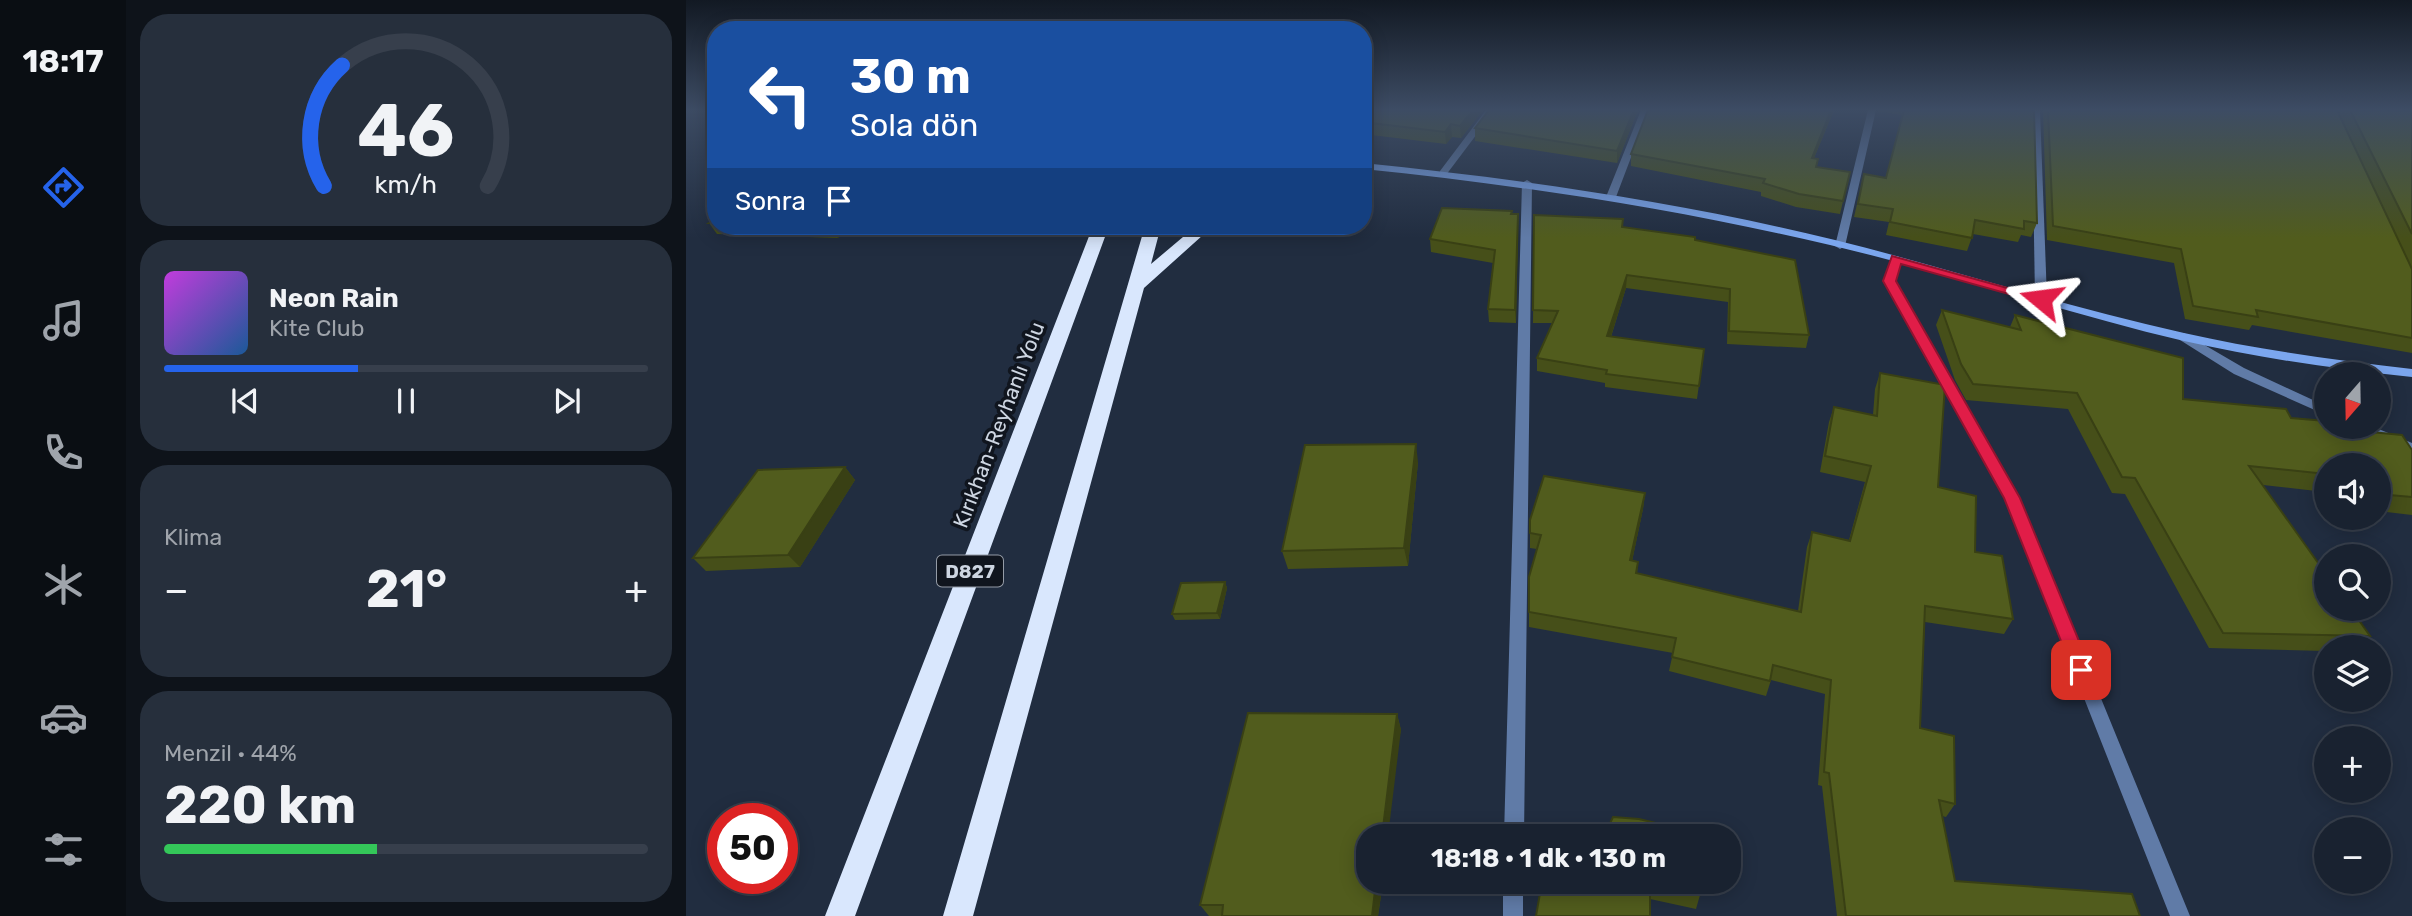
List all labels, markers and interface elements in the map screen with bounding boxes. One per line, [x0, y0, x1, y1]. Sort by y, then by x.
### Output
text: 18:17 [22, 42, 104, 80]
text: 30 m [850, 47, 971, 105]
icon: left [735, 49, 826, 140]
text: 46 [357, 88, 455, 174]
text: Sola dön [850, 106, 978, 144]
icon: directions [39, 163, 88, 212]
text: km/h [375, 170, 437, 199]
icon: arrive [820, 182, 858, 220]
text: Sonra [735, 186, 806, 217]
position arrow [2004, 262, 2078, 336]
text: Neon Rain [269, 283, 399, 314]
icon: music [39, 296, 88, 345]
text: Kite Club [269, 314, 364, 342]
street label: Kırıkhan-Reyhanlı Yolu [948, 318, 1049, 531]
north arrow [2314, 362, 2390, 439]
map controls [2314, 362, 2391, 894]
icon: previous [226, 382, 264, 420]
icon: pause [387, 382, 425, 420]
icon: next [548, 382, 586, 420]
icon: phone [39, 428, 88, 477]
button: sound [2314, 453, 2391, 530]
text: Klima [164, 523, 222, 551]
button: search [2314, 544, 2391, 621]
road number: D827 [937, 556, 1003, 586]
text: 21° [366, 558, 447, 620]
icon: climate [39, 560, 88, 609]
text: − [164, 567, 189, 613]
text: + [624, 567, 648, 613]
button: layers [2314, 635, 2391, 712]
pin [2051, 640, 2111, 700]
icon: arrive [2062, 651, 2100, 689]
icon: car [39, 693, 88, 742]
button: + [2314, 726, 2391, 803]
text: Menzil · 44% [164, 739, 297, 767]
text: 220 km [164, 774, 356, 836]
speed limit sign: 50 [707, 803, 798, 894]
button: − [2314, 817, 2391, 894]
icon: filters [39, 825, 88, 874]
text: 18:18 · 1 dk · 130 m [1431, 843, 1666, 874]

